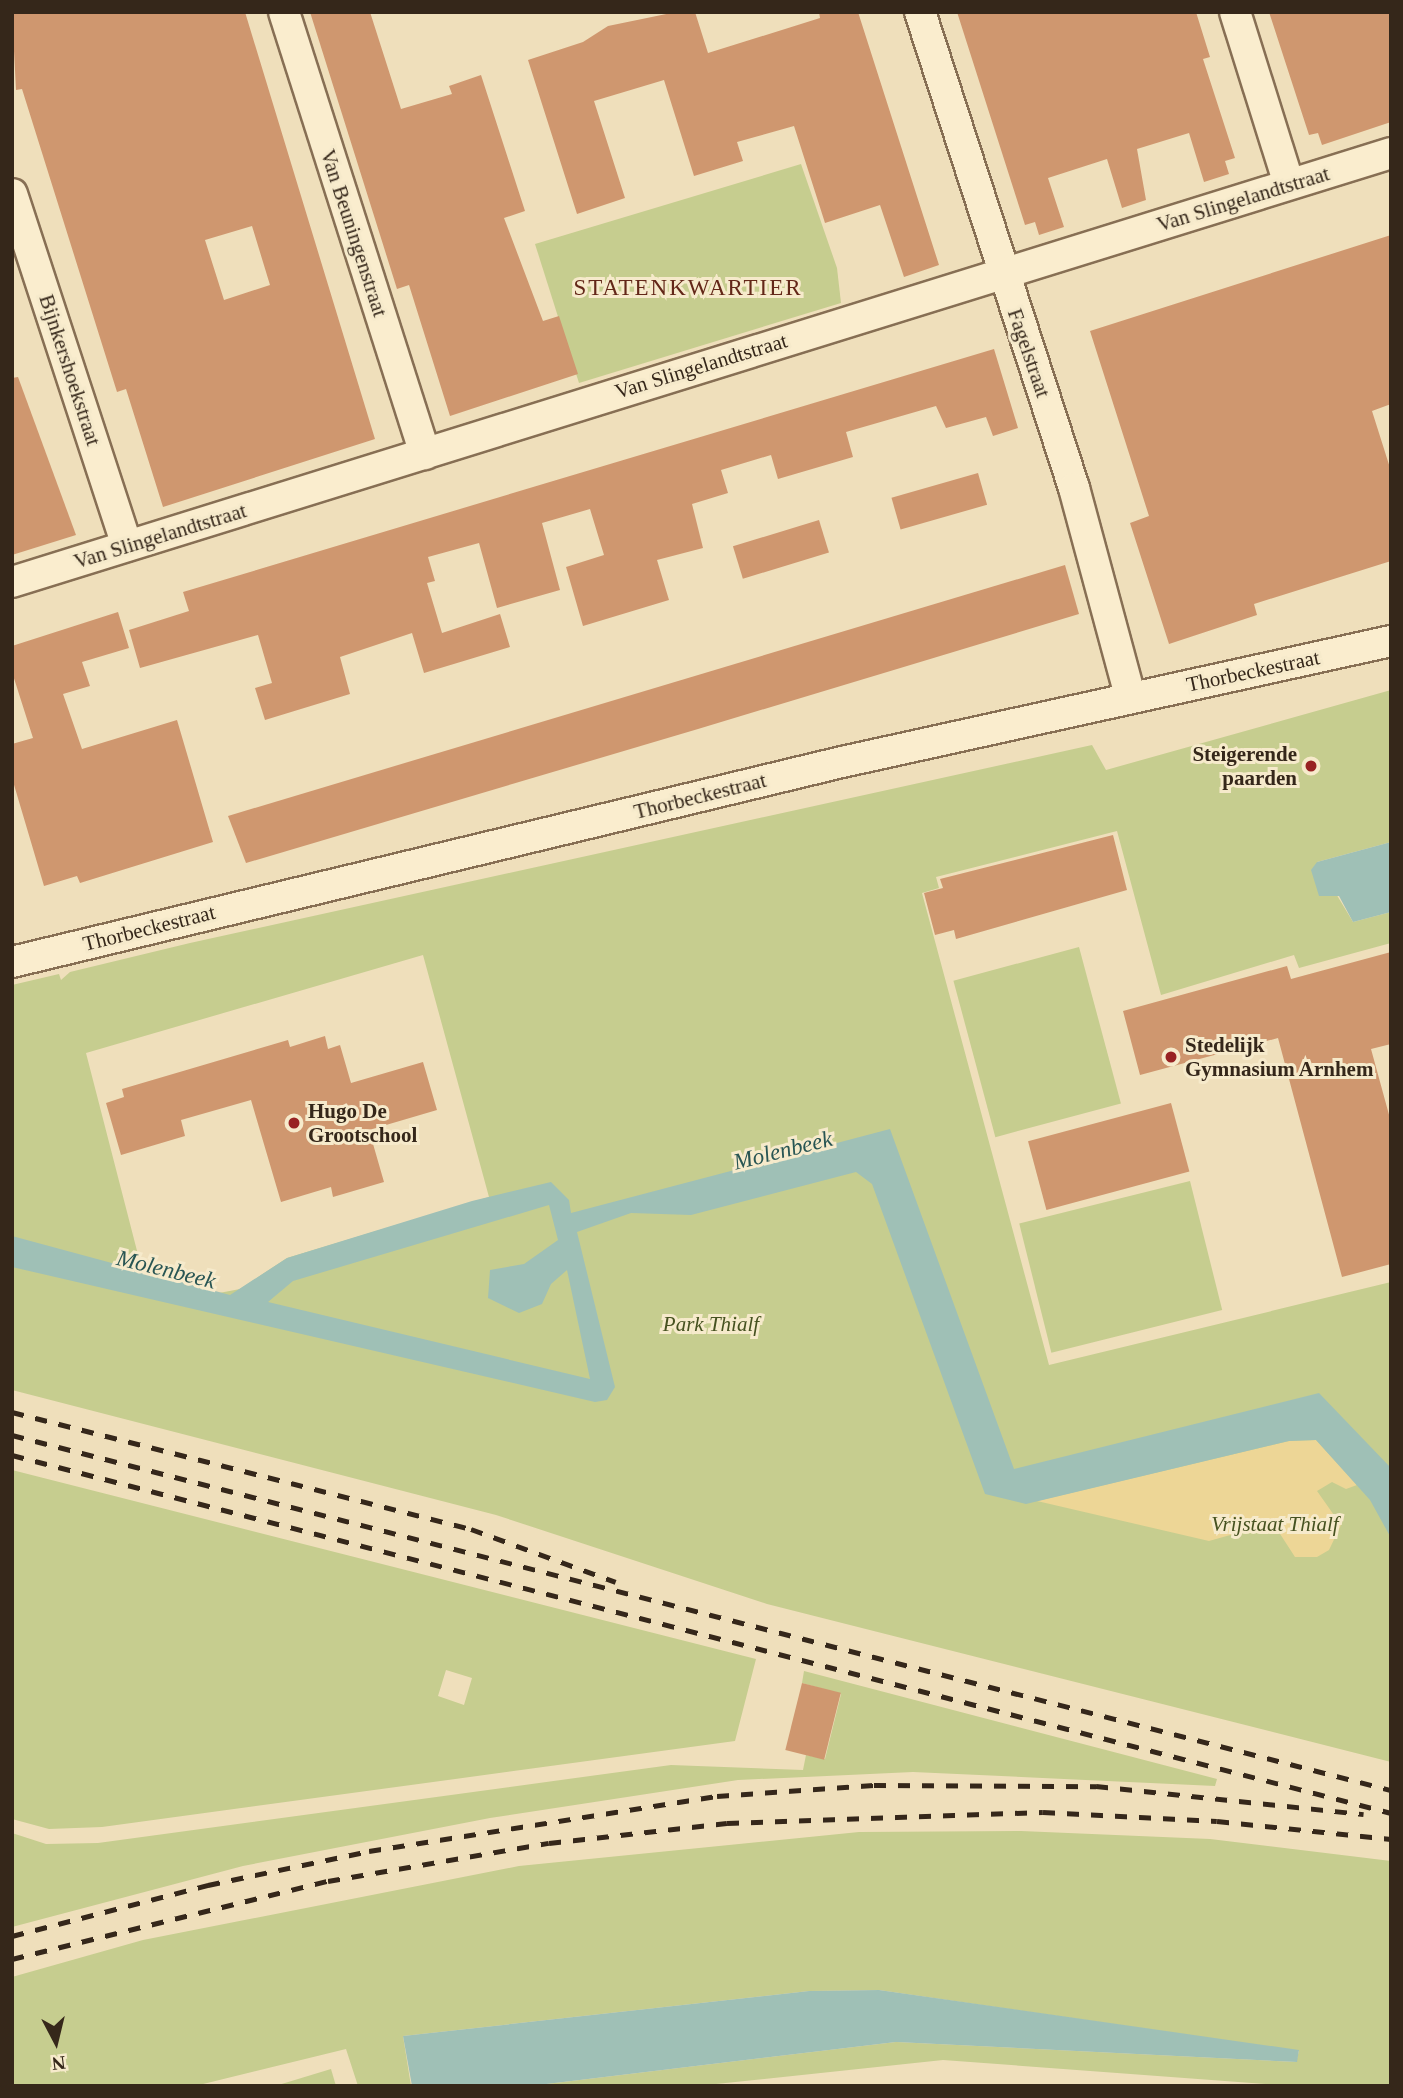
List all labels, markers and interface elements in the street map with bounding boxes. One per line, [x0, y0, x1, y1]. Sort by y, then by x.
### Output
street label: Van Beuningenstraat [315, 146, 393, 320]
street label: Van Slingelandtstraat [1154, 161, 1332, 237]
district label: STATENKWARTIER [575, 274, 801, 302]
street label: Bijnkershoekstraat [34, 291, 106, 449]
street label: Fagelstraat [1002, 305, 1056, 401]
street label: Van Slingelandtstraat [612, 328, 790, 404]
street label: Van Slingelandtstraat [71, 498, 249, 574]
street label: Thorbeckestraat [1184, 645, 1322, 697]
place label: Steigerende paarden [1192, 741, 1297, 791]
marker: Steigerende paarden [1303, 758, 1319, 774]
street label: Thorbeckestraat [631, 767, 769, 825]
street label: Thorbeckestraat [80, 899, 218, 957]
place label: Stedelijk Gymnasium Arnhem [1185, 1032, 1375, 1082]
marker: Stedelijk Gymnasium Arnhem [1163, 1049, 1179, 1065]
place label: Hugo De Grootschool [308, 1098, 417, 1148]
marker: Hugo De Grootschool [286, 1115, 302, 1131]
water label: Molenbeek [731, 1125, 835, 1177]
water label: Molenbeek [114, 1244, 218, 1296]
park label: Park Thialf [663, 1311, 759, 1337]
park label: Vrijstaat Thialf [1211, 1511, 1339, 1537]
north arrow [21, 2007, 91, 2077]
text: N [51, 2052, 67, 2075]

